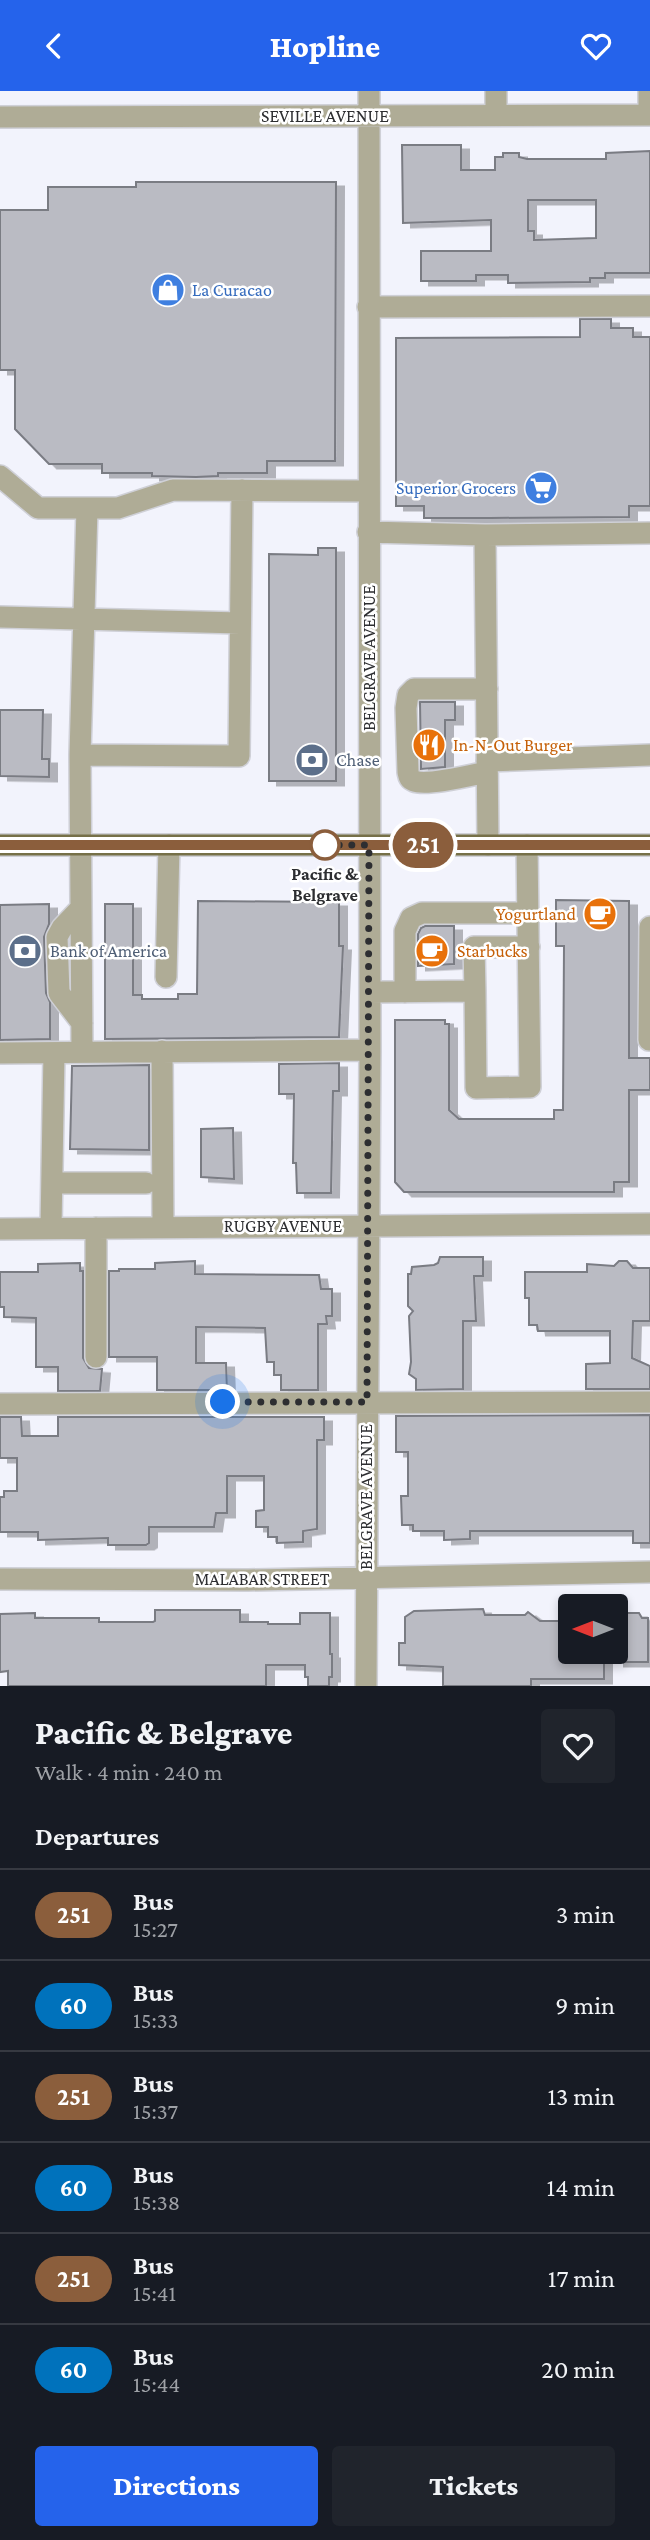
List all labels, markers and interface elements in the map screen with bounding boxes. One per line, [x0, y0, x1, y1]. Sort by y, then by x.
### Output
icon: back [35, 27, 73, 65]
icon: heart [577, 27, 615, 65]
text: Hopline [270, 28, 380, 64]
street label: SEVILLE AVENUE [261, 106, 389, 126]
shop icon: La Curacao [149, 271, 187, 309]
place label: La Curacao [192, 280, 272, 300]
supermarket icon: Superior Grocers [522, 469, 560, 507]
place label: Superior Grocers [396, 478, 516, 498]
street label: BELGRAVE AVENUE [359, 585, 379, 731]
restaurant icon: In-N-Out Burger [410, 726, 448, 764]
place label: In-N-Out Burger [453, 735, 573, 755]
bank icon: Chase [293, 741, 331, 779]
place label: Chase [336, 750, 380, 770]
line badge: 251 [383, 822, 463, 868]
marker: Pacific & Belgrave [310, 830, 340, 860]
text: 251 [407, 831, 439, 858]
place label: Pacific & Belgrave [291, 864, 359, 905]
cafe icon: Yogurtland [581, 895, 619, 933]
place label: Yogurtland [496, 904, 577, 924]
bank icon: Bank of America [6, 932, 44, 970]
cafe icon: Starbucks [413, 932, 451, 970]
place label: Bank of America [50, 941, 167, 961]
place label: Starbucks [457, 941, 528, 961]
street label: RUGBY AVENUE [224, 1216, 343, 1236]
your location [205, 1384, 240, 1419]
street label: BELGRAVE AVENUE [356, 1424, 376, 1570]
street label: MALABAR STREET [194, 1569, 330, 1589]
north arrow [558, 1594, 628, 1664]
map controls [558, 1594, 628, 1664]
button: heart [541, 1709, 615, 1783]
text: Pacific & Belgrave [35, 1714, 292, 1751]
text: Walk · 4 min · 240 m [35, 1759, 222, 1785]
text: Departures [35, 1822, 159, 1851]
text: Bus [133, 1887, 174, 1916]
text: 3 min [556, 1900, 615, 1929]
text: 251 [57, 1901, 90, 1928]
text: 15:27 [133, 1916, 178, 1942]
text: Bus [133, 1978, 174, 2007]
text: 9 min [555, 1991, 615, 2020]
text: 60 [60, 1992, 87, 2019]
text: 15:33 [133, 2007, 178, 2033]
text: Bus [133, 2069, 174, 2098]
text: 13 min [547, 2082, 615, 2111]
text: 251 [57, 2083, 90, 2110]
text: 15:37 [133, 2098, 178, 2124]
text: Bus [133, 2160, 174, 2189]
text: 14 min [547, 2173, 615, 2202]
text: 60 [60, 2174, 87, 2201]
text: 15:38 [133, 2189, 180, 2215]
text: Bus [133, 2251, 174, 2280]
text: 17 min [548, 2264, 615, 2293]
text: 251 [57, 2265, 90, 2292]
text: 15:41 [133, 2280, 176, 2306]
text: Bus [133, 2342, 174, 2371]
text: 20 min [541, 2355, 615, 2384]
text: 60 [60, 2356, 87, 2383]
text: 15:44 [133, 2371, 180, 2397]
button: Directions [35, 2446, 318, 2526]
button: Tickets [332, 2446, 615, 2526]

